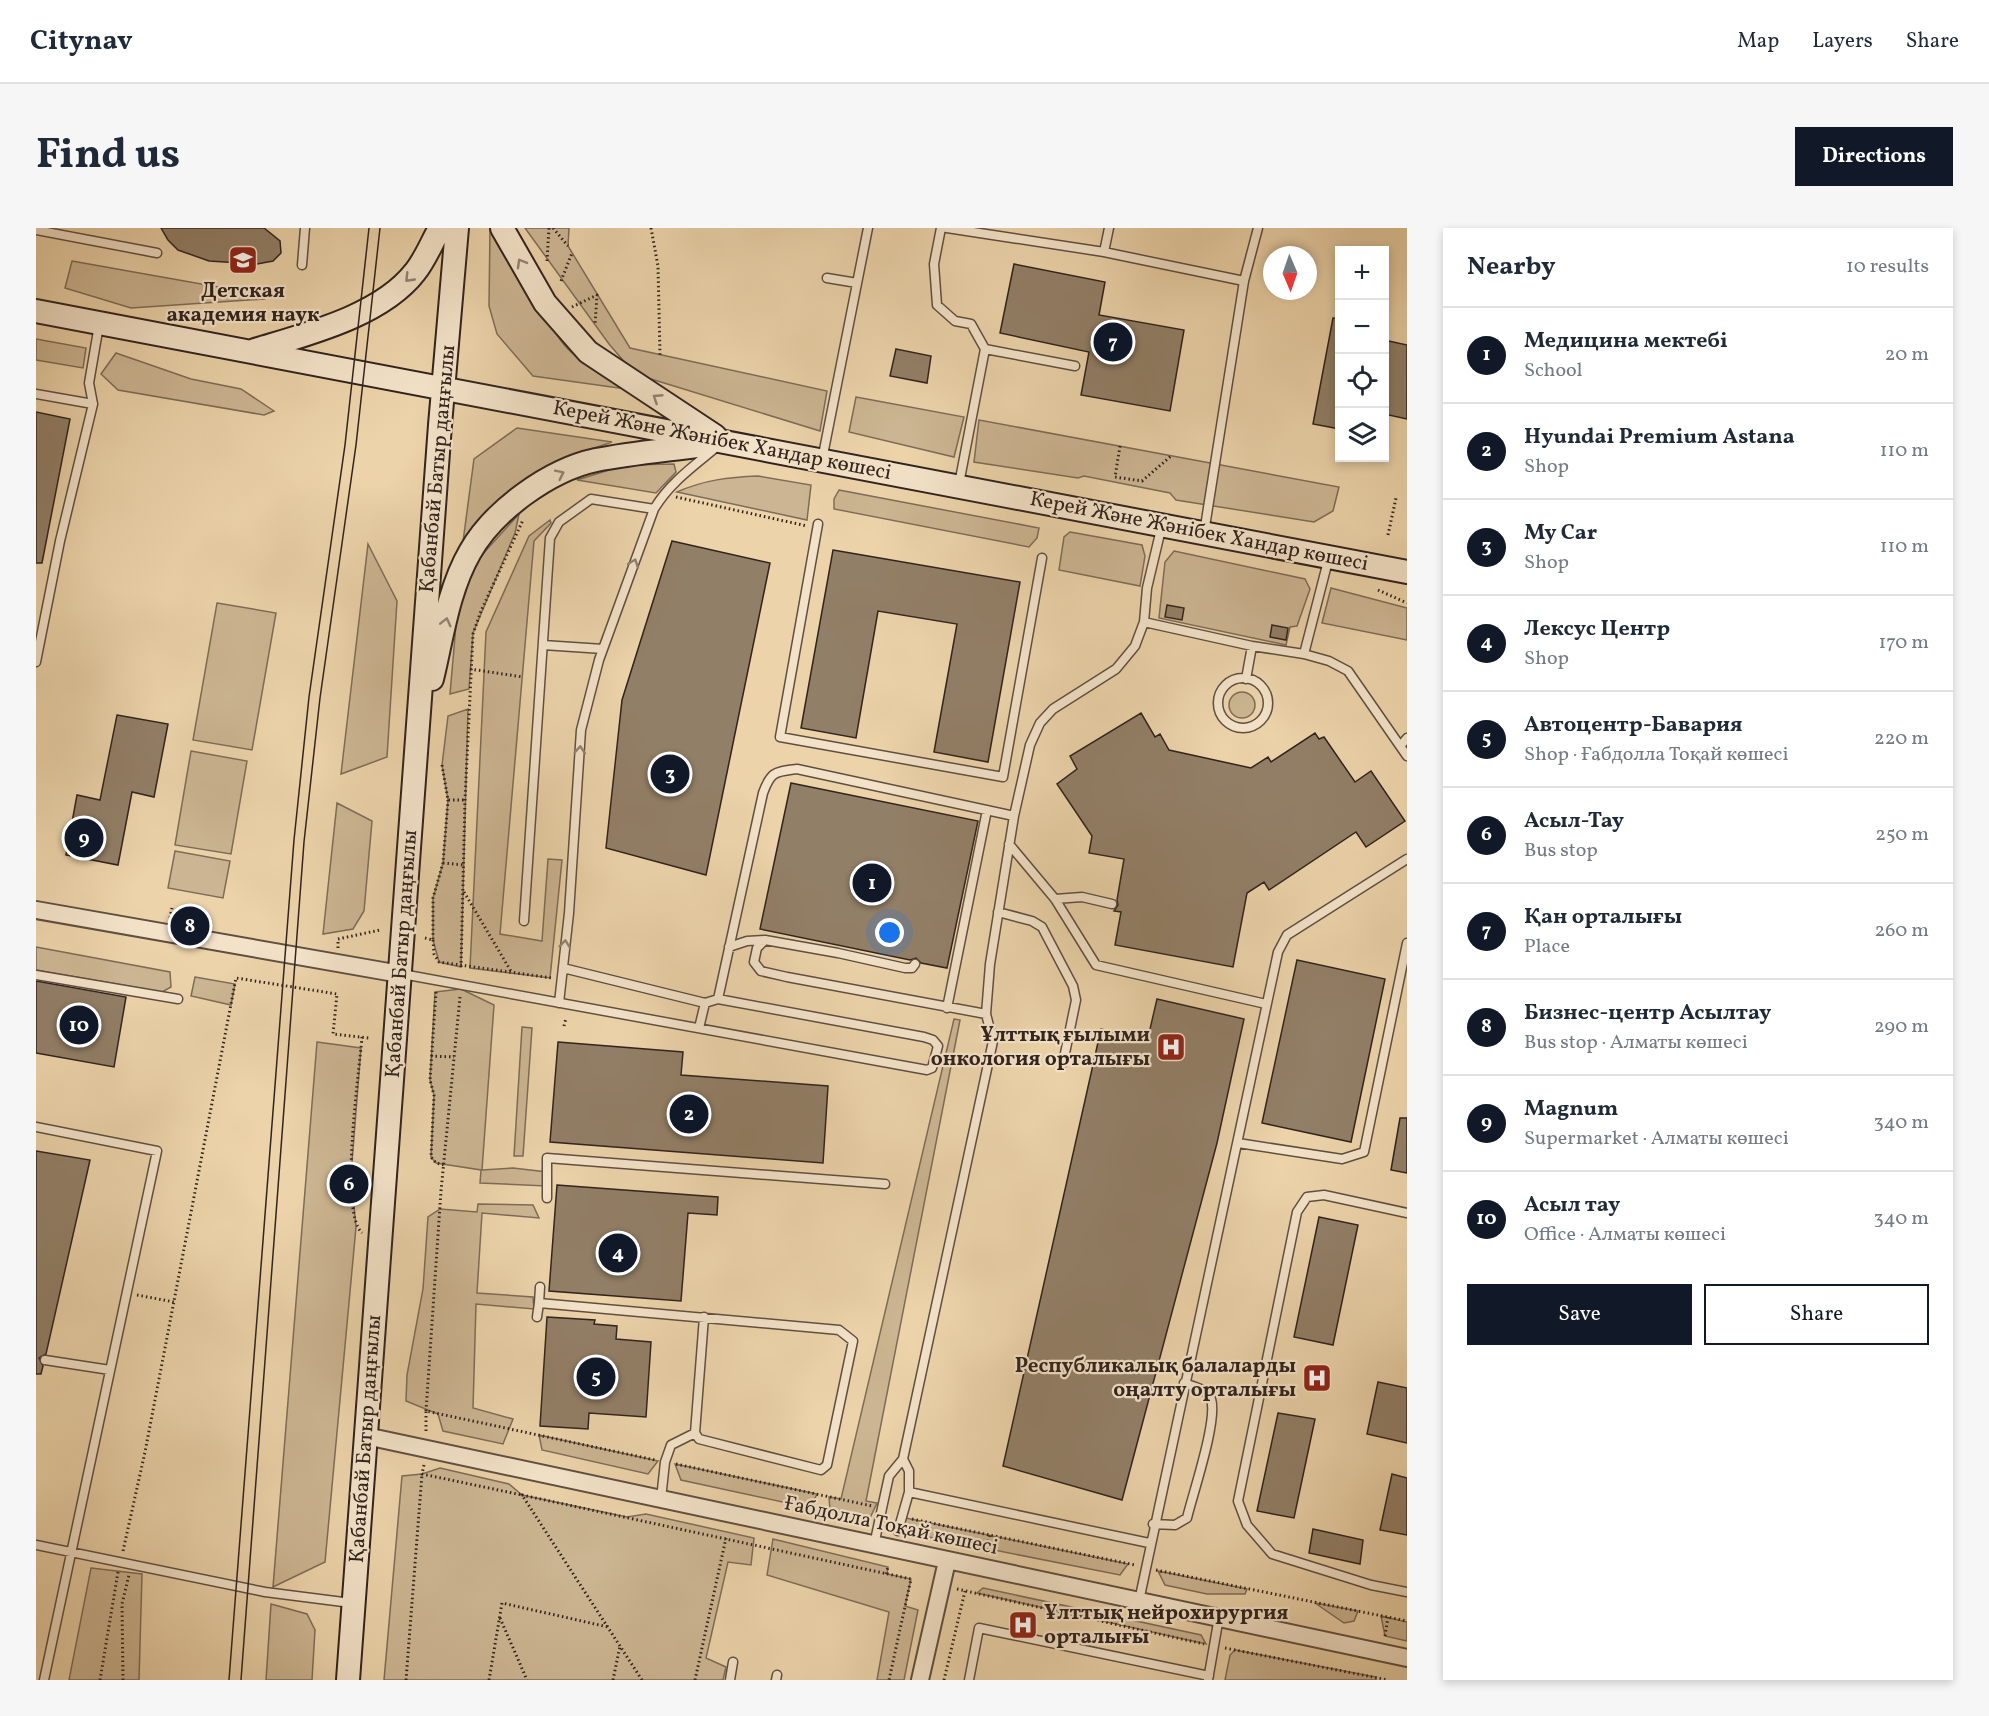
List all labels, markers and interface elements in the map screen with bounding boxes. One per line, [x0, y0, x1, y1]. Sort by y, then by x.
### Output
text: Citynav [30, 22, 133, 61]
text: Map [1737, 27, 1779, 56]
text: Layers [1812, 27, 1873, 56]
text: Share [1906, 27, 1959, 56]
text: Find us [36, 127, 180, 186]
button: Directions [1795, 127, 1953, 186]
school or university icon: Детская академия наук [227, 244, 259, 276]
north arrow [1263, 246, 1317, 300]
map controls [1335, 246, 1389, 462]
button: + [1335, 246, 1389, 300]
text: Nearby [1467, 249, 1556, 285]
text: 10 results [1846, 253, 1929, 281]
one-way arrow [517, 259, 529, 269]
one-way arrow [405, 271, 416, 281]
place label: Детская академия наук [166, 277, 320, 330]
button: − [1335, 300, 1389, 354]
pin: 7 [1094, 320, 1132, 364]
text: Медицина мектебі [1524, 326, 1728, 357]
text: 1 [1482, 341, 1491, 369]
text: 20 m [1885, 341, 1929, 369]
street label: Қабанбай Батыр даңғылы [413, 344, 463, 594]
button: locate [1335, 354, 1389, 408]
text: School [1524, 357, 1582, 385]
street label: Керей Және Жәнібек Хандар көшесі [550, 394, 894, 488]
one-way arrow [653, 394, 663, 406]
button: layers [1335, 408, 1389, 462]
text: Hyundai Premium Astana [1524, 422, 1795, 453]
text: 2 [1481, 437, 1492, 465]
text: 110 m [1880, 437, 1929, 465]
text: Shop [1524, 453, 1569, 481]
one-way arrow [554, 470, 565, 482]
street label: Керей Және Жәнібек Хандар көшесі [1027, 485, 1371, 579]
text: My Car [1524, 518, 1597, 549]
text: 3 [1481, 533, 1492, 561]
text: 110 m [1880, 533, 1929, 561]
text: Shop [1524, 549, 1569, 577]
one-way arrow [626, 558, 639, 569]
text: Лексус Центр [1524, 614, 1670, 645]
one-way arrow [439, 617, 452, 627]
text: 4 [1480, 629, 1493, 657]
text: 170 m [1879, 629, 1929, 657]
text: Shop [1524, 645, 1569, 673]
text: Автоцентр-Бавария [1524, 710, 1743, 741]
text: 5 [1482, 725, 1491, 753]
text: 220 m [1874, 725, 1929, 753]
text: Shop · Ғабдолла Тоқай көшесі [1524, 741, 1789, 769]
one-way arrow [573, 745, 586, 754]
pin: 3 [650, 752, 690, 796]
text: Асыл-Тау [1524, 806, 1624, 837]
pin: 9 [64, 816, 104, 860]
text: 6 [1481, 821, 1492, 849]
text: 250 m [1875, 821, 1929, 849]
street label: Қабанбай Батыр даңғылы [379, 829, 425, 1079]
text: Bus stop [1524, 837, 1598, 865]
pin: 1 [852, 860, 892, 906]
text: Қан орталығы [1524, 902, 1682, 933]
pin: 8 [170, 904, 210, 948]
text: 7 [1482, 917, 1491, 945]
text: 260 m [1874, 917, 1929, 945]
your location [875, 918, 904, 947]
text: Place [1524, 933, 1570, 961]
one-way arrow [558, 940, 571, 949]
text: Бизнес-центр Асылтау [1524, 998, 1771, 1029]
pin: 10 [60, 1002, 99, 1048]
text: 8 [1481, 1013, 1492, 1041]
text: 290 m [1874, 1013, 1929, 1041]
place label: Ұлттық ғылыми онкология орталығы [931, 1021, 1150, 1074]
text: Bus stop · Алматы көшесі [1524, 1029, 1748, 1057]
hospital icon: Ұлттық ғылыми онкология орталығы [1155, 1031, 1187, 1063]
pin: 2 [670, 1092, 708, 1136]
text: Magnum [1524, 1094, 1618, 1125]
text: 9 [1481, 1109, 1492, 1137]
text: 340 m [1873, 1109, 1929, 1137]
text: Supermarket · Алматы көшесі [1524, 1125, 1789, 1153]
pin: 6 [330, 1162, 368, 1206]
text: Асыл тау [1524, 1190, 1620, 1221]
text: 10 [1476, 1205, 1497, 1233]
text: 340 m [1873, 1205, 1929, 1233]
text: Office · Алматы көшесі [1524, 1221, 1726, 1249]
pin: 4 [598, 1230, 638, 1276]
button: Save [1467, 1284, 1692, 1345]
button: Share [1704, 1284, 1929, 1345]
street label: Қабанбай Батыр даңғылы [343, 1314, 389, 1564]
place label: Республикалық балаларды оңалту орталығы [1015, 1352, 1296, 1405]
pin: 5 [576, 1354, 616, 1400]
hospital icon: Республикалық балаларды оңалту орталығы [1301, 1362, 1333, 1394]
street label: Ғабдолла Тоқай көшесі [781, 1489, 1001, 1563]
place label: Ұлттық нейрохирургия орталығы [1044, 1599, 1289, 1652]
hospital icon: Ұлттық нейрохирургия орталығы [1007, 1609, 1039, 1641]

